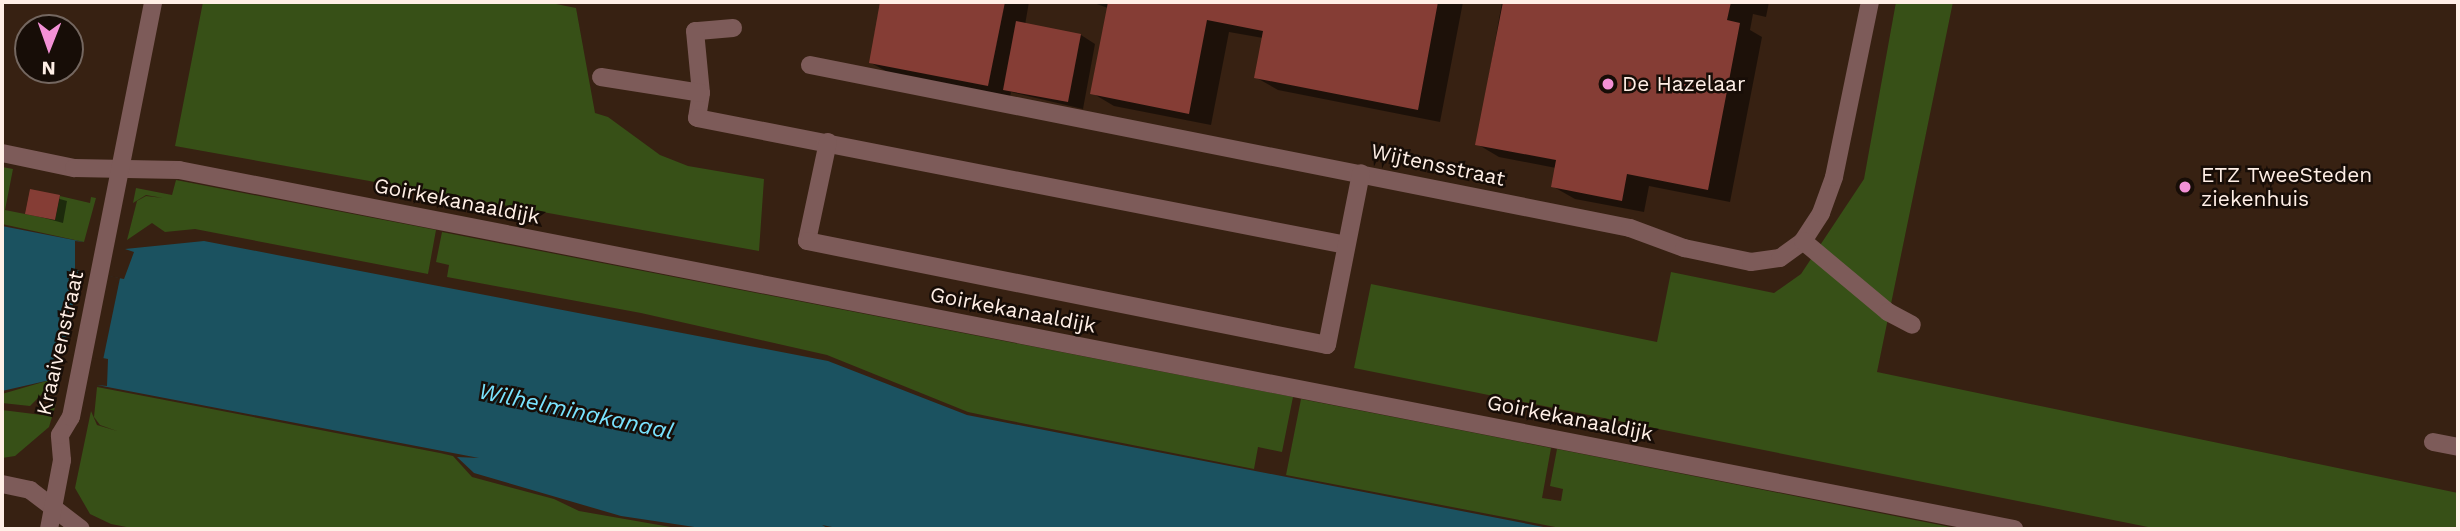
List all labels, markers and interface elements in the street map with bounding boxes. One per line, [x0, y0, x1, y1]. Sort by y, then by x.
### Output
north arrow [14, 14, 84, 84]
text: N [41, 57, 56, 80]
place label: De Hazelaar [1622, 71, 1746, 97]
marker: De Hazelaar [1600, 76, 1616, 92]
street label: Wijtensstraat [1369, 138, 1507, 192]
place label: ETZ TweeSteden ziekenhuis [2201, 162, 2373, 212]
street label: Goirkekanaaldijk [372, 173, 542, 229]
marker: ETZ TweeSteden ziekenhuis [2175, 177, 2195, 197]
street label: Kraaivenstraat [31, 268, 89, 418]
street label: Goirkekanaaldijk [928, 282, 1098, 338]
water label: Wilhelminakanaal [476, 378, 676, 446]
street label: Goirkekanaaldijk [1485, 390, 1655, 446]

